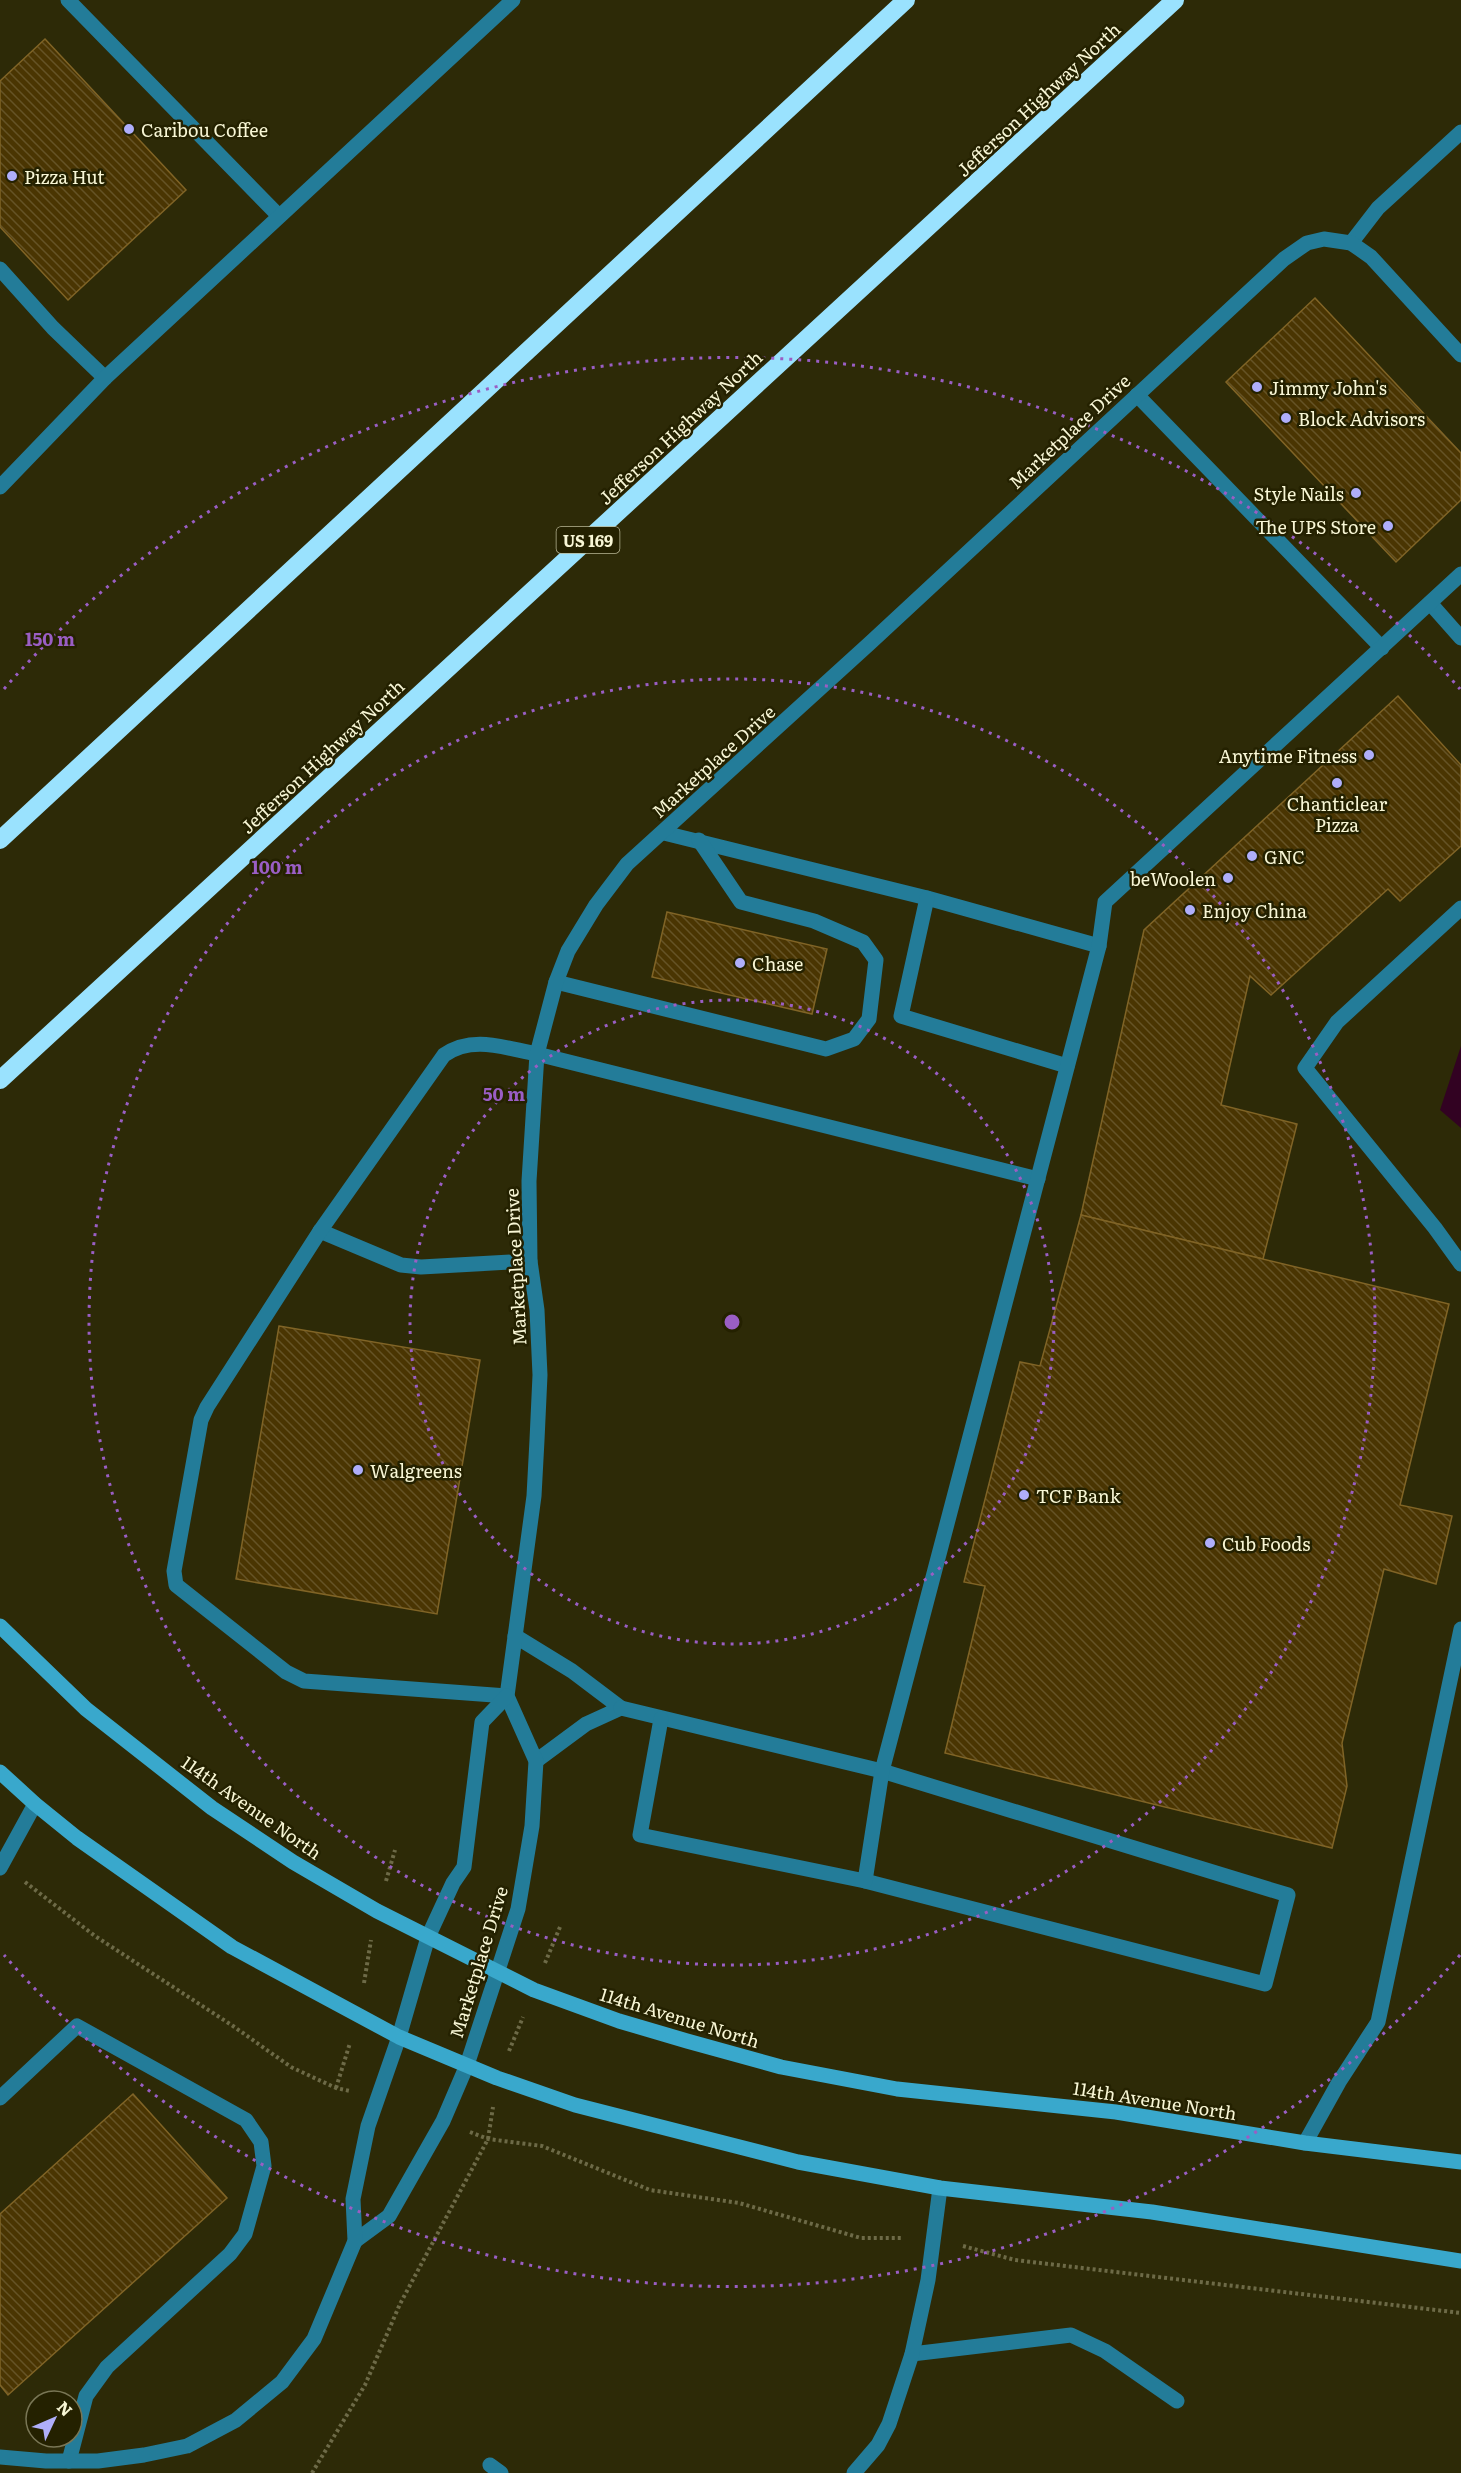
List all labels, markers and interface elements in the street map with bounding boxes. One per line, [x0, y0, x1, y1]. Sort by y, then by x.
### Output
street label: Jefferson Highway North [950, 16, 1126, 182]
place label: Caribou Coffee [141, 116, 268, 143]
marker: Caribou Coffee [122, 122, 136, 136]
place label: Pizza Hut [24, 163, 105, 190]
marker: Pizza Hut [5, 169, 19, 183]
street label: Jefferson Highway North [592, 344, 768, 510]
street label: Marketplace Drive [1002, 367, 1136, 495]
place label: Jimmy John's [1269, 374, 1387, 401]
marker: Jimmy John's [1250, 380, 1264, 394]
place label: Block Advisors [1298, 405, 1425, 432]
marker: Block Advisors [1279, 411, 1293, 425]
place label: Style Nails [1254, 480, 1344, 507]
marker: Style Nails [1349, 486, 1363, 500]
place label: The UPS Store [1255, 513, 1376, 540]
marker: The UPS Store [1381, 519, 1395, 533]
road number: US 169 [556, 527, 620, 553]
text: 150 m [25, 625, 75, 652]
street label: Jefferson Highway North [234, 673, 410, 839]
street label: Marketplace Drive [645, 698, 781, 824]
place label: Anytime Fitness [1219, 742, 1357, 769]
marker: Anytime Fitness [1362, 748, 1376, 762]
marker: Chanticlear Pizza [1330, 776, 1344, 790]
place label: Chanticlear Pizza [1287, 790, 1388, 838]
place label: GNC [1264, 843, 1305, 870]
marker: GNC [1245, 849, 1259, 863]
text: 100 m [251, 853, 303, 880]
place label: beWoolen [1130, 865, 1216, 892]
marker: beWoolen [1221, 871, 1235, 885]
place label: Enjoy China [1202, 897, 1307, 924]
marker: Enjoy China [1183, 903, 1197, 917]
place label: Chase [752, 950, 803, 977]
marker: Chase [733, 956, 747, 970]
text: 50 m [483, 1080, 525, 1107]
street label: Marketplace Drive [497, 1188, 533, 1346]
centre of rings [722, 1312, 742, 1332]
place label: Walgreens [370, 1457, 462, 1484]
marker: Walgreens [351, 1463, 365, 1477]
place label: TCF Bank [1036, 1482, 1122, 1509]
marker: TCF Bank [1017, 1488, 1031, 1502]
place label: Cub Foods [1222, 1530, 1311, 1557]
marker: Cub Foods [1203, 1536, 1217, 1550]
street label: 114th Avenue North [176, 1748, 328, 1866]
street label: Marketplace Drive [442, 1883, 514, 2041]
street label: 114th Avenue North [597, 1980, 763, 2054]
street label: 114th Avenue North [1071, 2074, 1239, 2126]
north arrow [24, 2389, 84, 2449]
text: N [52, 2395, 79, 2421]

